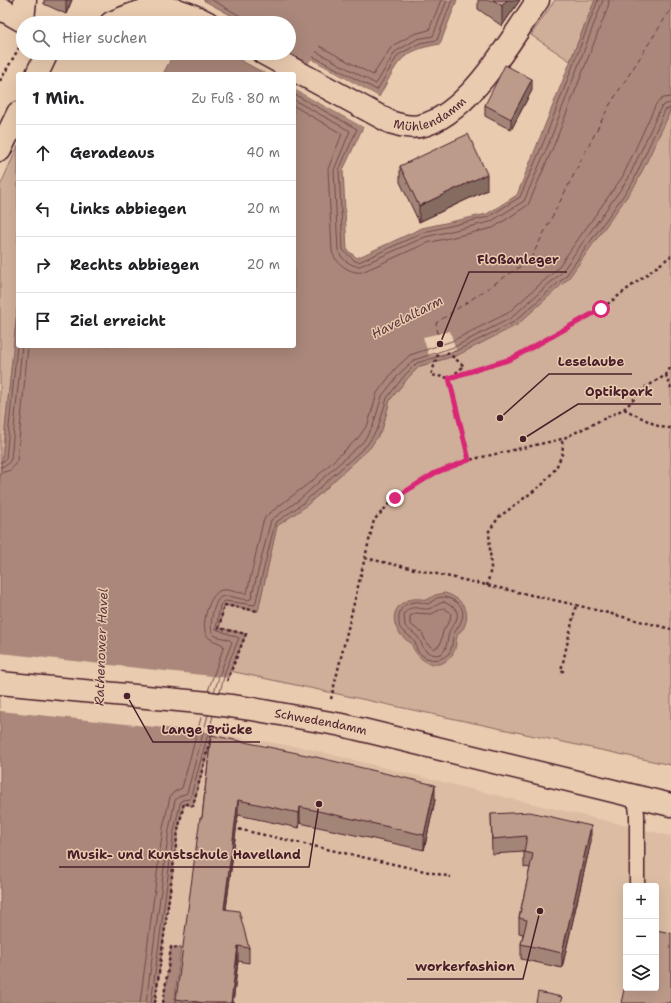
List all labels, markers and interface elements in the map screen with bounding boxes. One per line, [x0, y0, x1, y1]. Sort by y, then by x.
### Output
search box [16, 16, 296, 60]
icon: search [30, 27, 52, 49]
text: Hier suchen [62, 28, 147, 48]
text: 1 Min. [32, 87, 85, 109]
text: Zu Fuß · 80 m [191, 90, 280, 107]
street label: Mühlendamm [392, 93, 470, 135]
icon: ahead [32, 142, 54, 164]
text: Geradeaus [70, 143, 155, 163]
text: 40 m [246, 144, 280, 161]
icon: left [32, 198, 54, 220]
text: Links abbiegen [70, 199, 186, 219]
text: 20 m [247, 200, 280, 217]
callout: Floßanleger [469, 247, 567, 272]
text: Floßanleger [477, 251, 559, 268]
icon: right [32, 254, 54, 276]
text: Rechts abbiegen [70, 255, 199, 275]
text: 20 m [247, 256, 280, 273]
water label: Havelaltarm [368, 292, 446, 342]
route start [592, 300, 610, 318]
icon: arrive [32, 310, 54, 332]
text: Ziel erreicht [70, 311, 166, 331]
callout: Leselaube [549, 349, 632, 374]
text: Leselaube [558, 353, 624, 370]
callout: Optikpark [578, 379, 661, 404]
text: Optikpark [585, 383, 653, 400]
route end [386, 489, 404, 507]
water label: Rathenower Havel [90, 588, 112, 706]
street label: Schwedendamm [273, 705, 369, 739]
callout: Lange Brücke [153, 717, 260, 742]
text: Lange Brücke [161, 721, 253, 738]
callout: Musik- und Kunstschule Havelland [59, 842, 309, 867]
text: Musik- und Kunstschule Havelland [67, 846, 301, 863]
map controls [623, 883, 659, 991]
button: + [623, 883, 659, 919]
button: − [623, 919, 659, 955]
callout: workerfashion [407, 954, 523, 979]
button: layers [623, 955, 659, 991]
text: workerfashion [415, 958, 515, 975]

